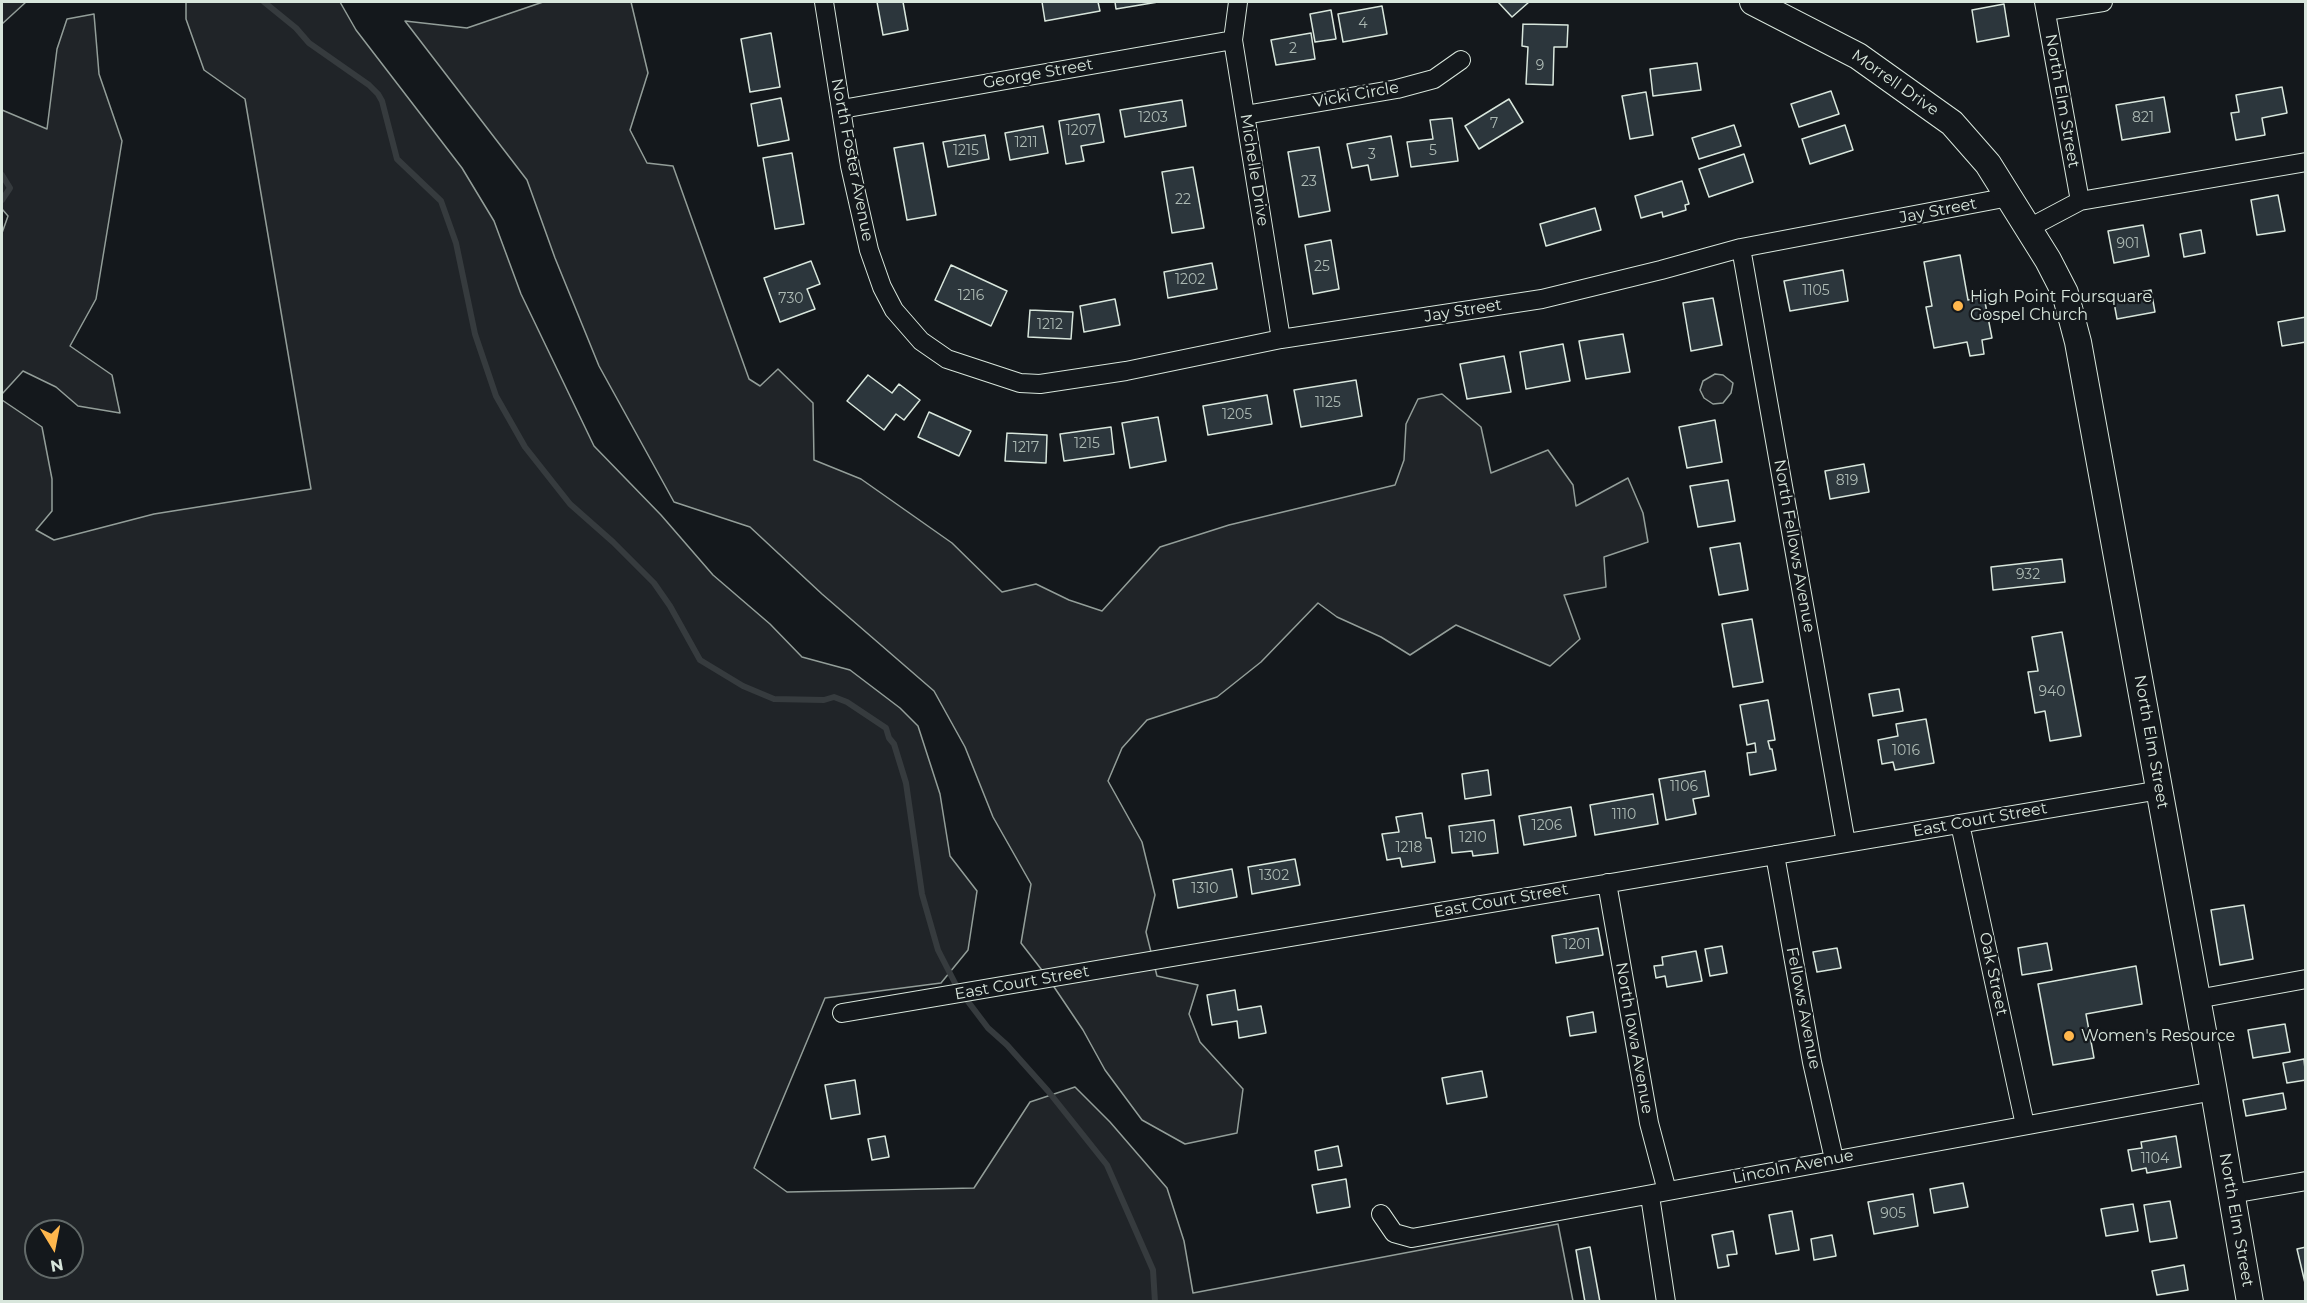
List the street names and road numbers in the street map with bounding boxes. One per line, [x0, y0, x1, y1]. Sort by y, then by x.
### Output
street label: North Elm Street [2041, 32, 2083, 170]
street label: Morrell Drive [1848, 46, 1942, 120]
street label: George Street [981, 55, 1095, 93]
street label: North Foster Avenue [827, 77, 877, 243]
street label: Vicki Circle [1312, 78, 1400, 112]
street label: Michelle Drive [1236, 113, 1272, 227]
street label: Jay Street [1898, 194, 1978, 228]
street label: Jay Street [1423, 295, 1503, 327]
street label: North Fellows Avenue [1769, 458, 1819, 634]
street label: North Elm Street [2130, 673, 2172, 811]
street label: East Court Street [1911, 799, 2049, 841]
street label: East Court Street [1432, 880, 1570, 922]
street label: Oak Street [1975, 930, 2011, 1018]
street label: Fellows Avenue [1782, 945, 1824, 1071]
street label: North Iowa Avenue [1611, 961, 1657, 1115]
street label: East Court Street [953, 962, 1091, 1004]
street label: Lincoln Avenue [1731, 1146, 1855, 1188]
street label: North Elm Street [2215, 1151, 2257, 1289]

